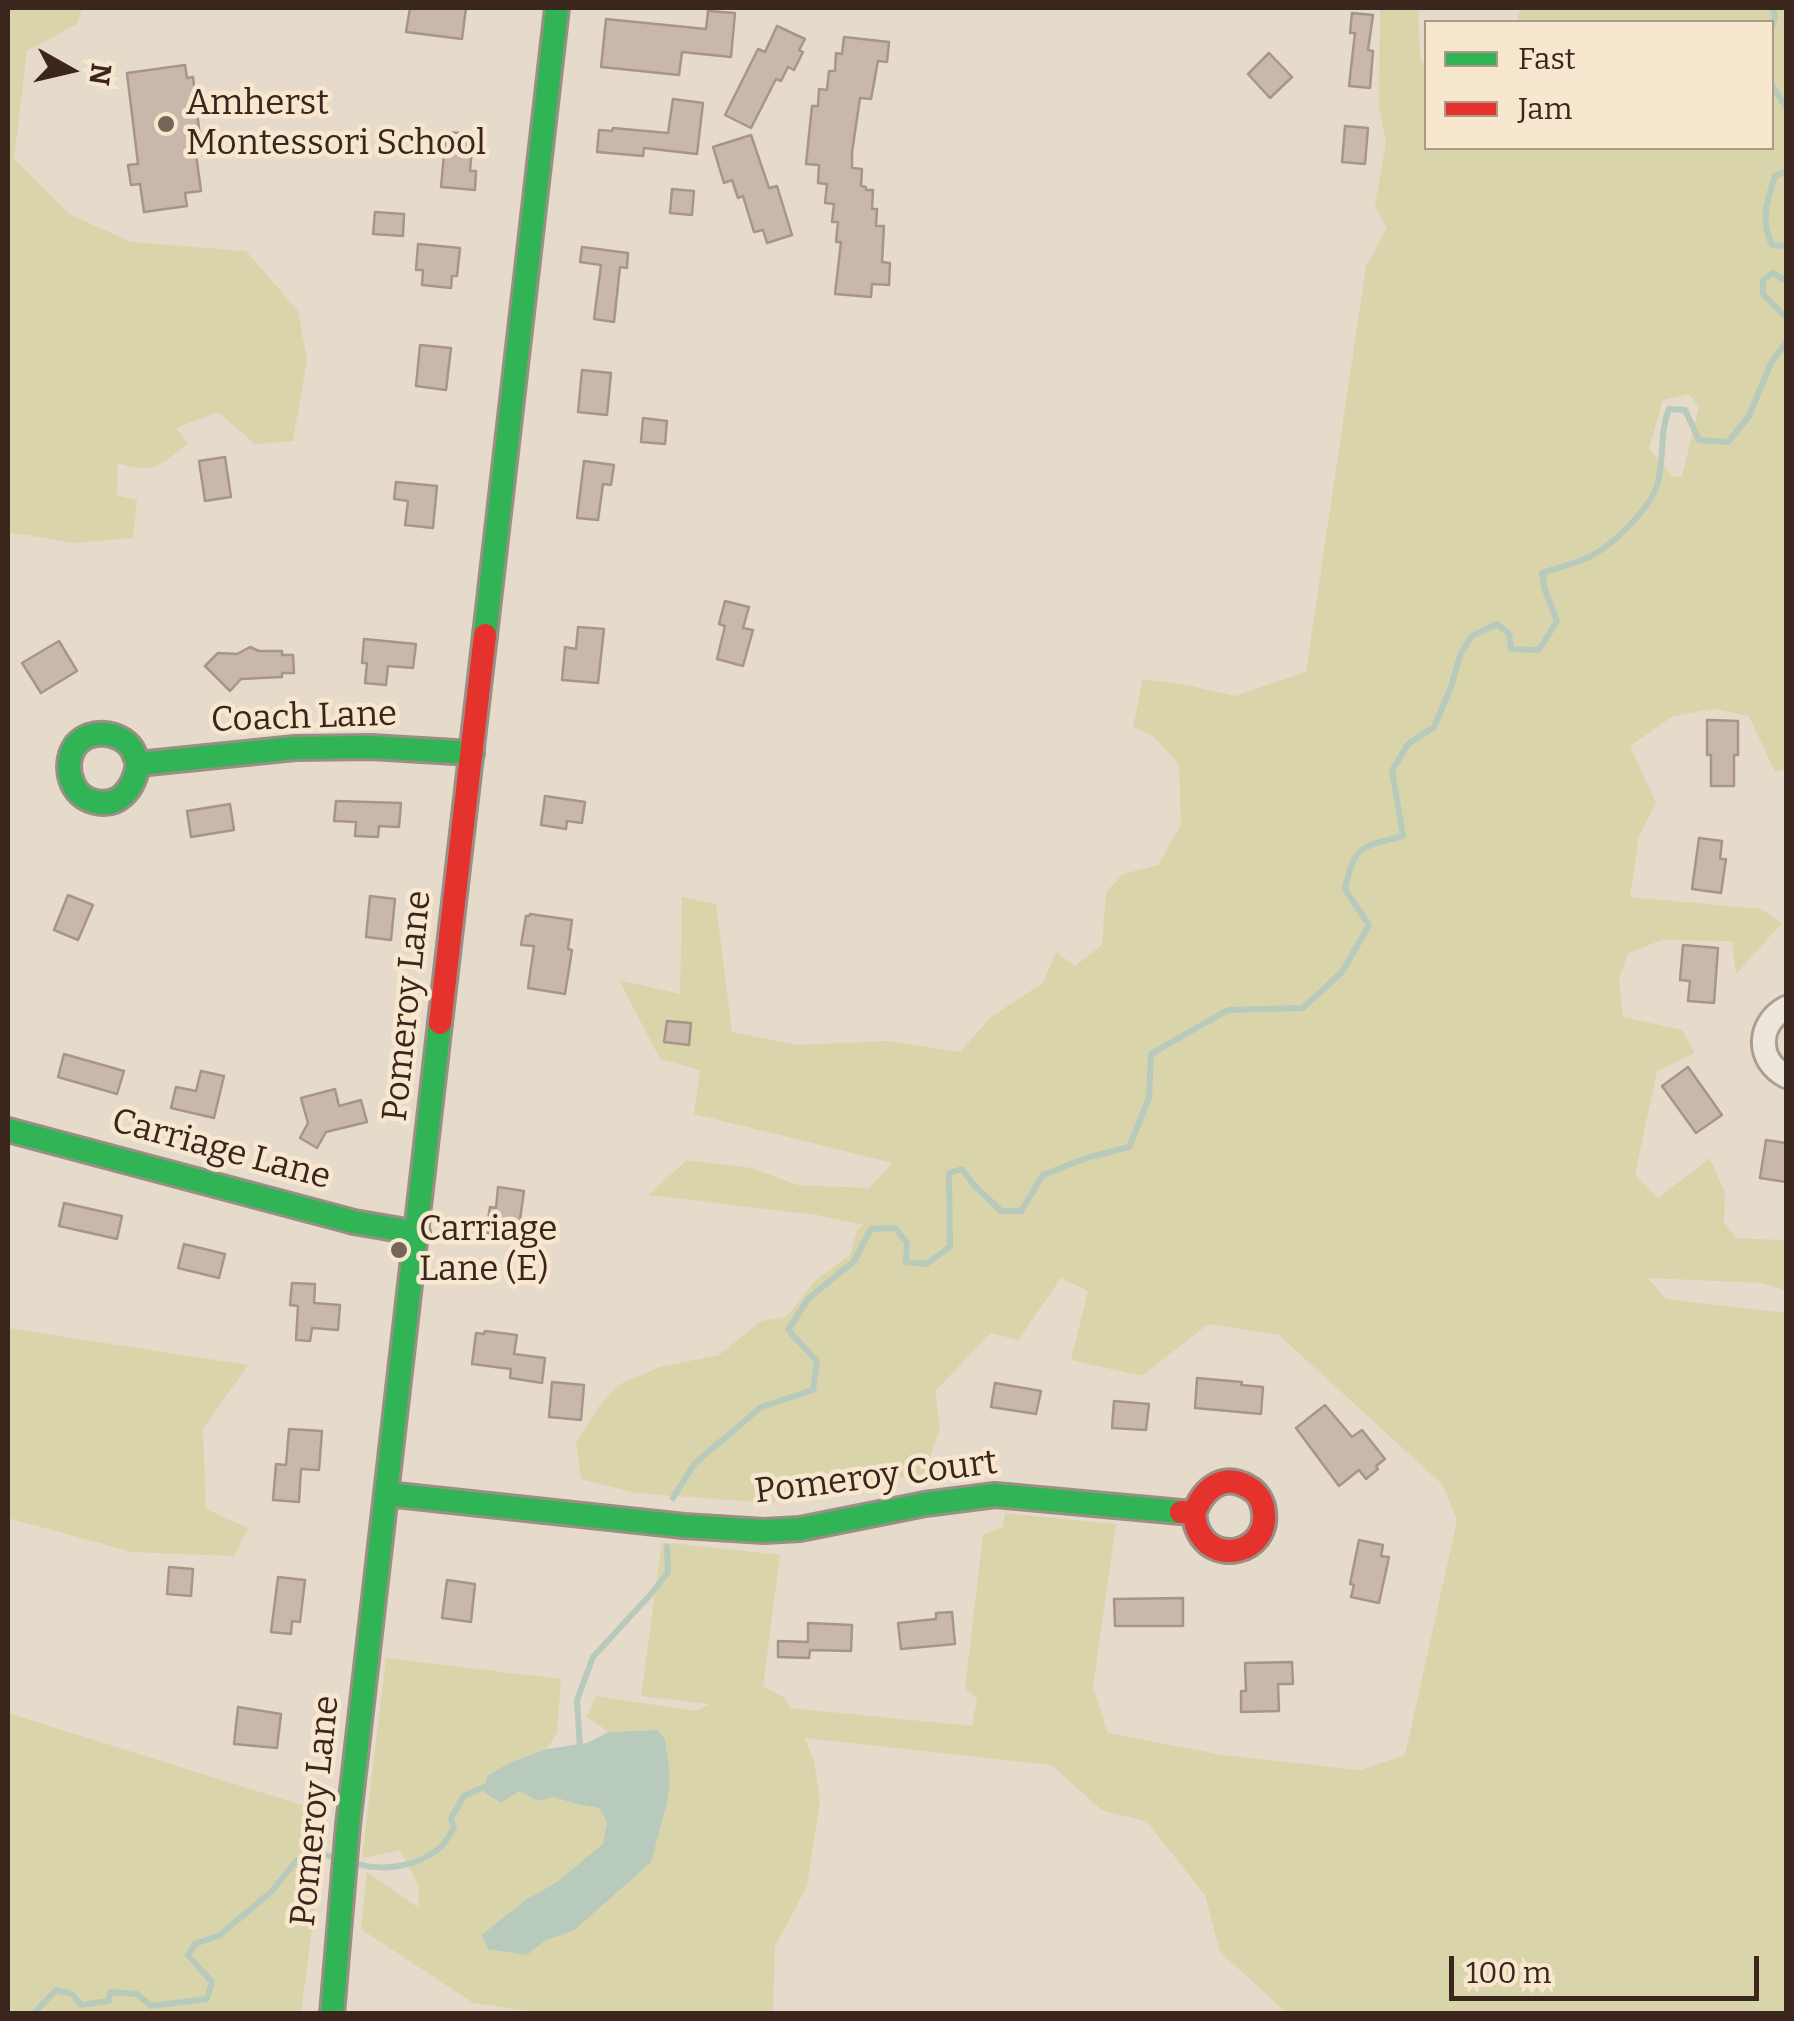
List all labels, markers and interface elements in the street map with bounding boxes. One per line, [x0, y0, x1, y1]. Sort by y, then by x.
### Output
north arrow [20, 20, 120, 120]
legend [1424, 20, 1774, 150]
text: Fast [1518, 41, 1576, 77]
text: N [82, 61, 118, 87]
place label: Amherst Montessori School [186, 83, 486, 165]
text: Jam [1518, 91, 1572, 127]
marker: Amherst Montessori School [155, 113, 177, 135]
street label: Coach Lane [210, 694, 398, 742]
street label: Pomeroy Lane [375, 889, 441, 1123]
street label: Carriage Lane [107, 1101, 335, 1199]
place label: Carriage Lane (E) [419, 1209, 557, 1291]
marker: Carriage Lane (E) [388, 1239, 410, 1261]
street label: Pomeroy Court [752, 1442, 1000, 1514]
street label: Pomeroy Lane [283, 1694, 349, 1928]
scale bar [1454, 1936, 1764, 1998]
text: 100 m [1466, 1955, 1551, 1991]

